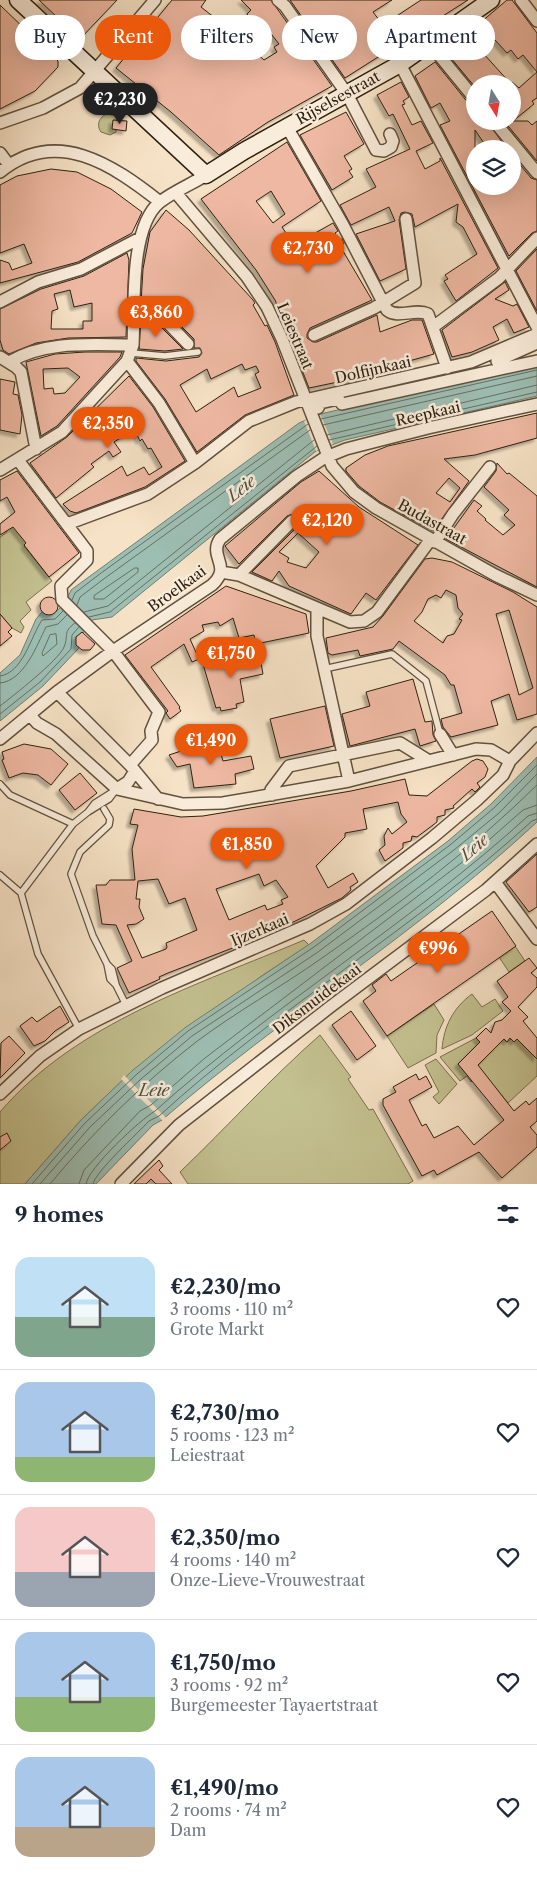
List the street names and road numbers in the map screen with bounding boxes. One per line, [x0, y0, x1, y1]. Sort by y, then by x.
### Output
street label: Rijselsestraat [292, 66, 384, 128]
street label: Leiestraat [273, 300, 318, 373]
street label: Dolfijnkaai [333, 351, 413, 388]
street label: Reepkaai [394, 397, 462, 430]
street label: Budastraat [394, 495, 471, 549]
street label: Broelkaai [144, 561, 210, 616]
street label: Ijzerkaai [228, 909, 292, 950]
street label: Diksmuidekaai [269, 959, 365, 1038]

